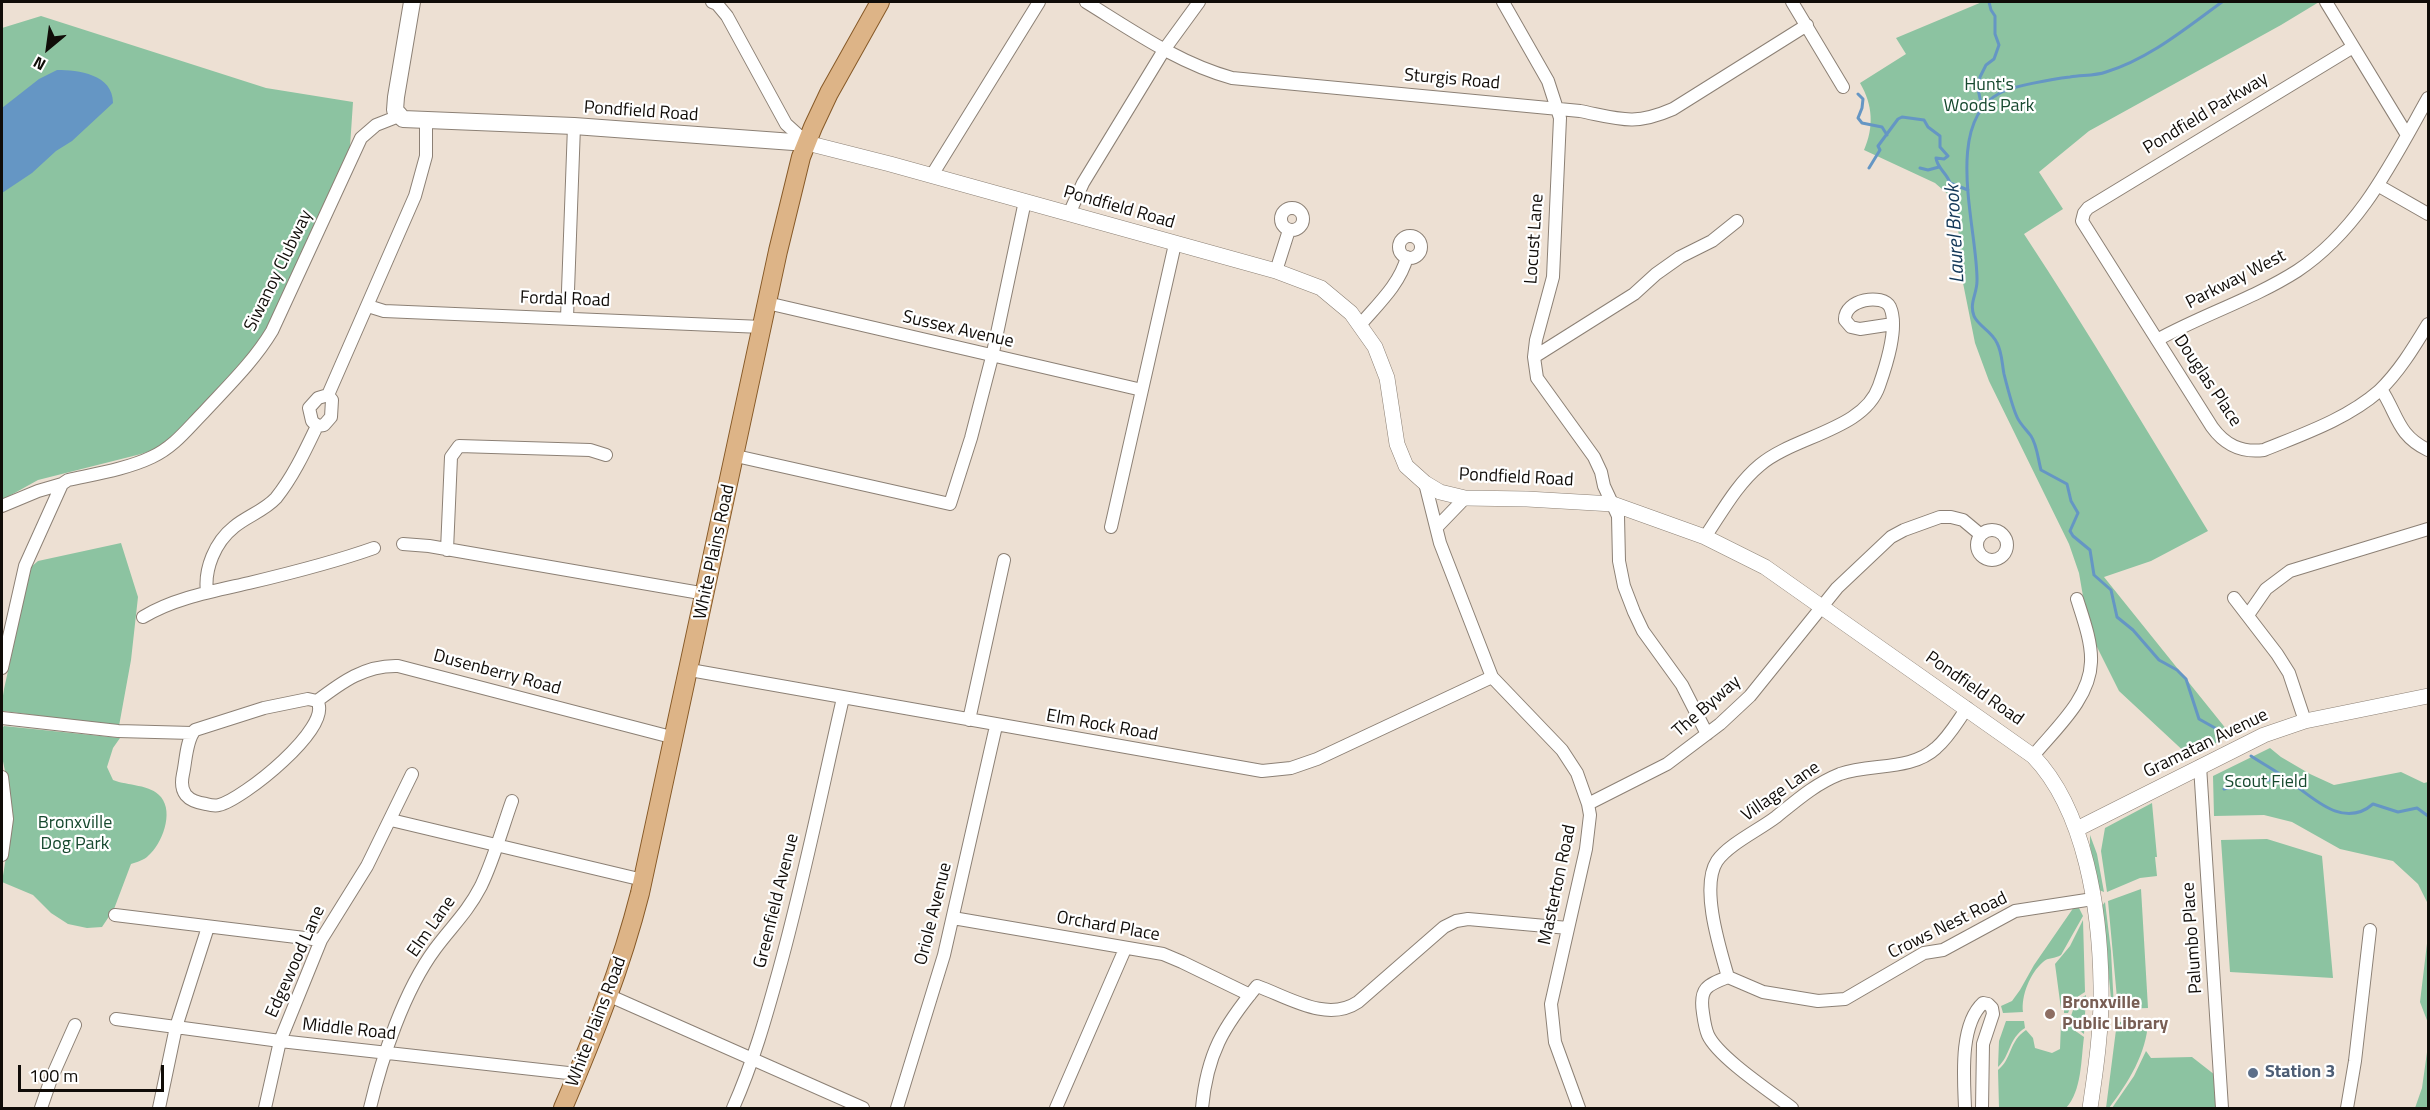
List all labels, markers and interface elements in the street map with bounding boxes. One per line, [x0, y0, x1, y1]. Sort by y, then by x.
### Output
north arrow [18, 18, 78, 78]
text: N [29, 51, 50, 77]
street label: Sturgis Road [1403, 65, 1501, 95]
street label: Pondfield Parkway [2140, 68, 2272, 160]
park label: Hunt's Woods Park [1944, 75, 2034, 118]
street label: Pondfield Road [583, 97, 699, 127]
street label: Pondfield Road [1061, 182, 1177, 234]
water label: Laurel Brook [1941, 184, 1971, 284]
street label: Locust Lane [1521, 193, 1549, 285]
street label: Siwanoy Clubway [240, 207, 318, 335]
street label: Parkway West [2183, 246, 2289, 314]
street label: Fordal Road [520, 288, 610, 312]
street label: Sussex Avenue [900, 307, 1016, 353]
street label: Douglas Place [2168, 331, 2246, 431]
street label: Pondfield Road [1458, 464, 1574, 492]
street label: White Plains Road [690, 482, 740, 622]
street label: Dusenberry Road [431, 646, 563, 700]
street label: Pondfield Road [1921, 647, 2027, 731]
street label: The Byway [1669, 672, 1745, 742]
street label: Gramatan Avenue [2140, 705, 2272, 783]
street label: Elm Rock Road [1045, 706, 1159, 746]
street label: Village Lane [1738, 757, 1824, 827]
park label: Scout Field [2224, 772, 2308, 794]
park label: Bronxville Dog Park [38, 813, 112, 856]
street label: Masterton Road [1535, 823, 1581, 947]
street label: Greenfield Avenue [750, 831, 804, 971]
street label: Oriole Avenue [911, 860, 957, 968]
street label: Palumbo Place [2178, 881, 2208, 995]
street label: Crows Nest Road [1885, 888, 2011, 964]
street label: Elm Lane [403, 892, 461, 962]
street label: Edgewood Lane [262, 903, 330, 1021]
street label: Orchard Place [1055, 907, 1161, 947]
street label: White Plains Road [562, 954, 632, 1090]
place label: Bronxville Public Library [2062, 993, 2168, 1036]
marker: Bronxville Public Library [2043, 1007, 2057, 1021]
street label: Middle Road [301, 1014, 397, 1046]
scale bar [21, 1053, 166, 1091]
text: 100 m [29, 1062, 78, 1089]
place label: Station 3 [2265, 1062, 2335, 1084]
marker: Station 3 [2246, 1066, 2260, 1080]

